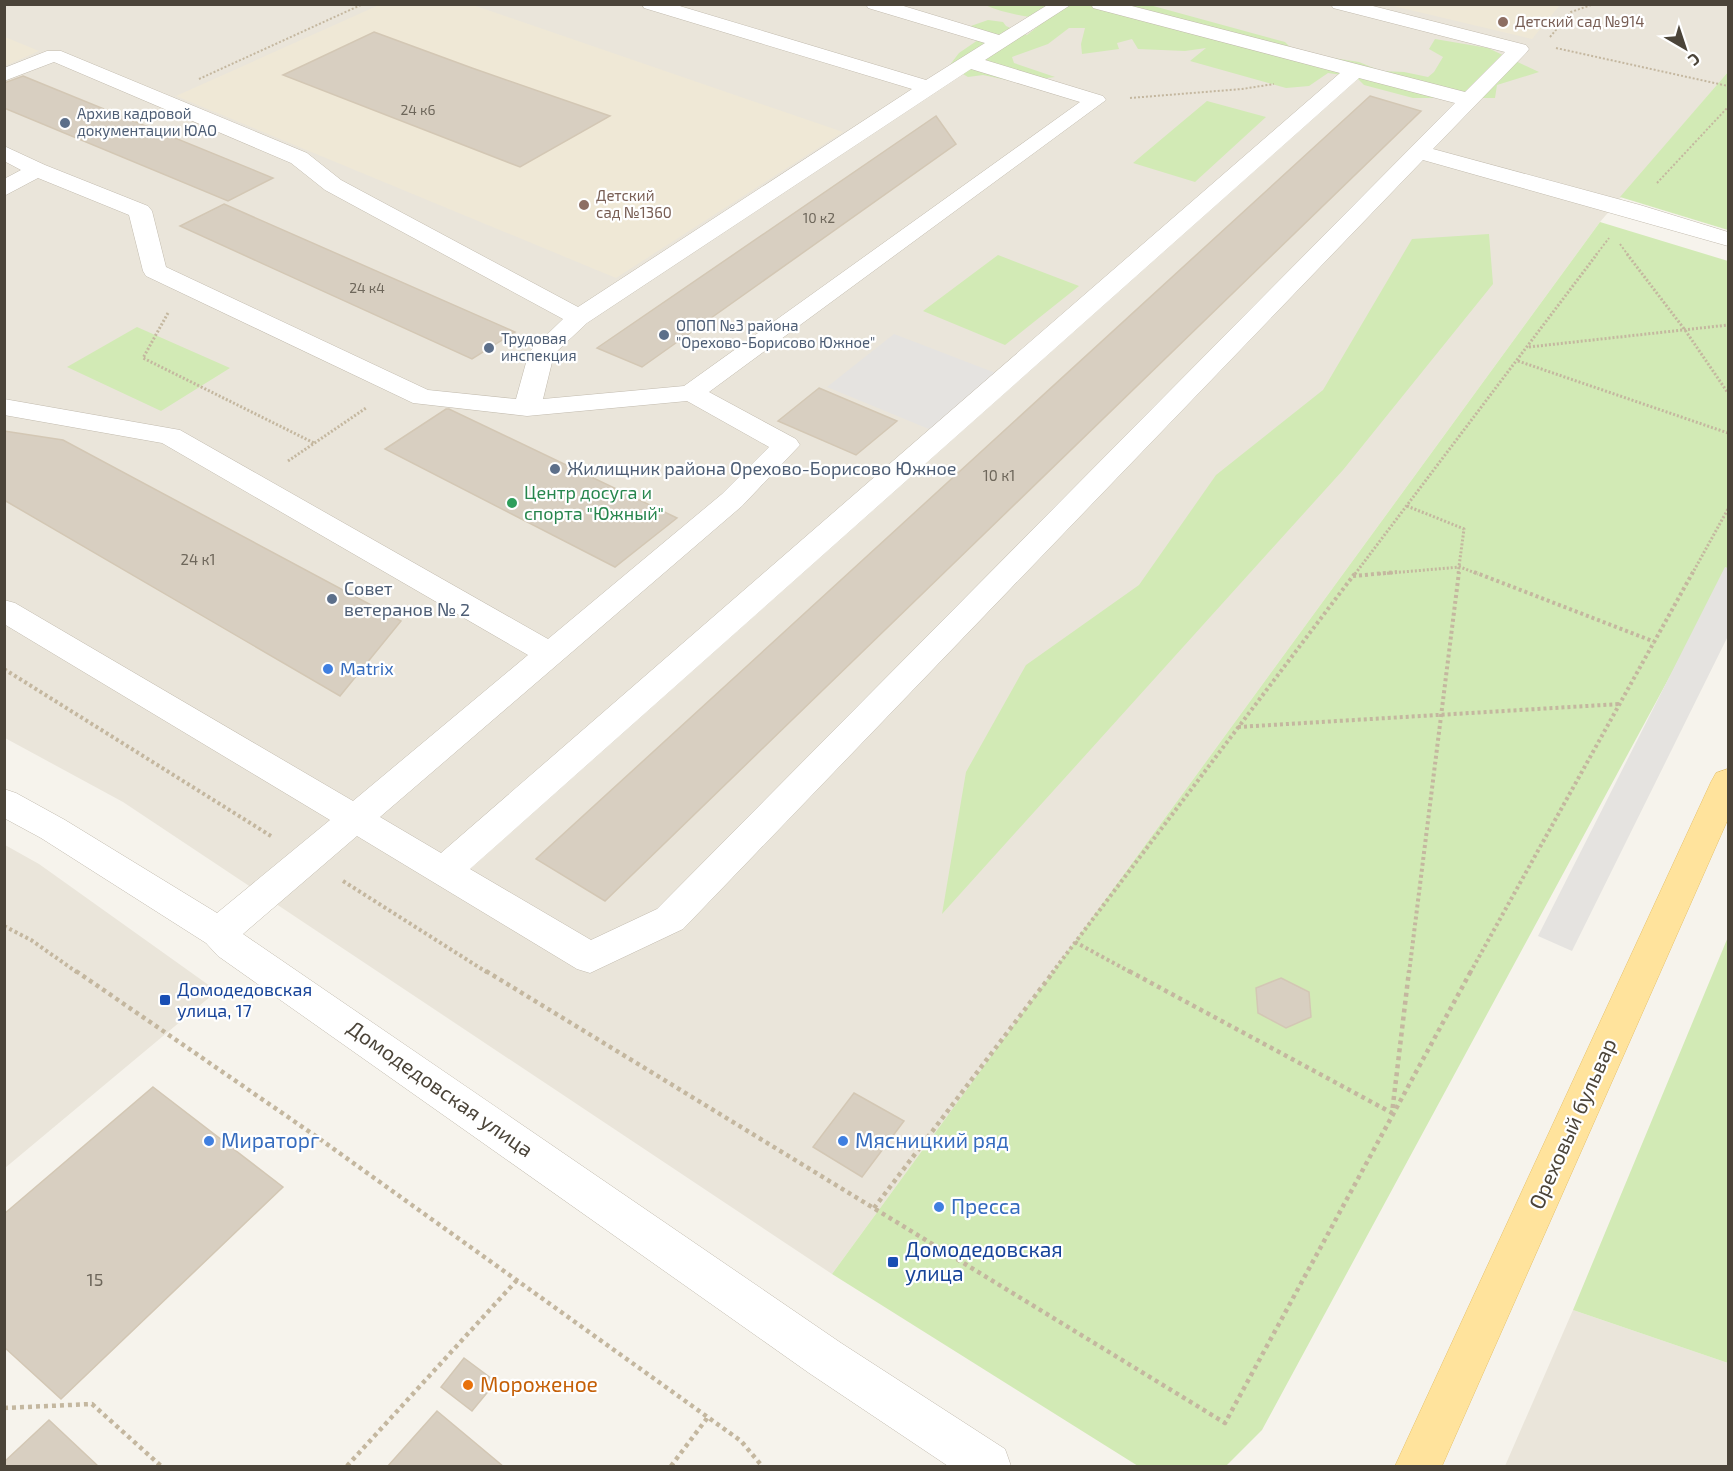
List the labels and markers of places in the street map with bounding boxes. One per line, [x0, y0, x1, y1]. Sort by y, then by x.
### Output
place label: Детский сад №914 [1515, 12, 1644, 30]
marker: Детский сад №914 [1496, 15, 1510, 29]
place label: Архив кадровой документации ЮАО [77, 104, 217, 140]
marker: Архив кадровой документации ЮАО [58, 116, 72, 130]
place label: Детский сад №1360 [596, 186, 672, 221]
marker: Детский сад №1360 [577, 198, 591, 212]
place label: ОПОП №3 района "Орехово-Борисово Южное" [676, 316, 875, 351]
marker: ОПОП №3 района "Орехово-Борисово Южное" [657, 328, 671, 342]
place label: Трудовая инспекция [501, 329, 577, 364]
marker: Трудовая инспекция [482, 341, 496, 355]
place label: Жилищник района Орехово-Борисово Южное [567, 457, 957, 479]
marker: Жилищник района Орехово-Борисово Южное [548, 462, 562, 476]
place label: Центр досуга и спорта "Южный" [524, 481, 664, 524]
marker: Центр досуга и спорта "Южный" [505, 496, 519, 510]
place label: Совет ветеранов № 2 [344, 577, 470, 620]
marker: Совет ветеранов № 2 [325, 592, 339, 606]
place label: Matrix [340, 657, 394, 679]
marker: Matrix [321, 662, 335, 676]
place label: Домодедовская улица, 17 [177, 978, 312, 1021]
marker: Домодедовская улица, 17 [158, 993, 172, 1007]
place label: Мираторг [221, 1127, 320, 1152]
place label: Мясницкий ряд [855, 1127, 1009, 1152]
marker: Мираторг [202, 1134, 216, 1148]
marker: Мясницкий ряд [836, 1134, 850, 1148]
place label: Пресса [951, 1193, 1021, 1218]
marker: Пресса [932, 1200, 946, 1214]
place label: Домодедовская улица [905, 1236, 1063, 1286]
marker: Домодедовская улица [886, 1255, 900, 1269]
place label: Мороженое [480, 1371, 598, 1396]
marker: Мороженое [461, 1378, 475, 1392]

